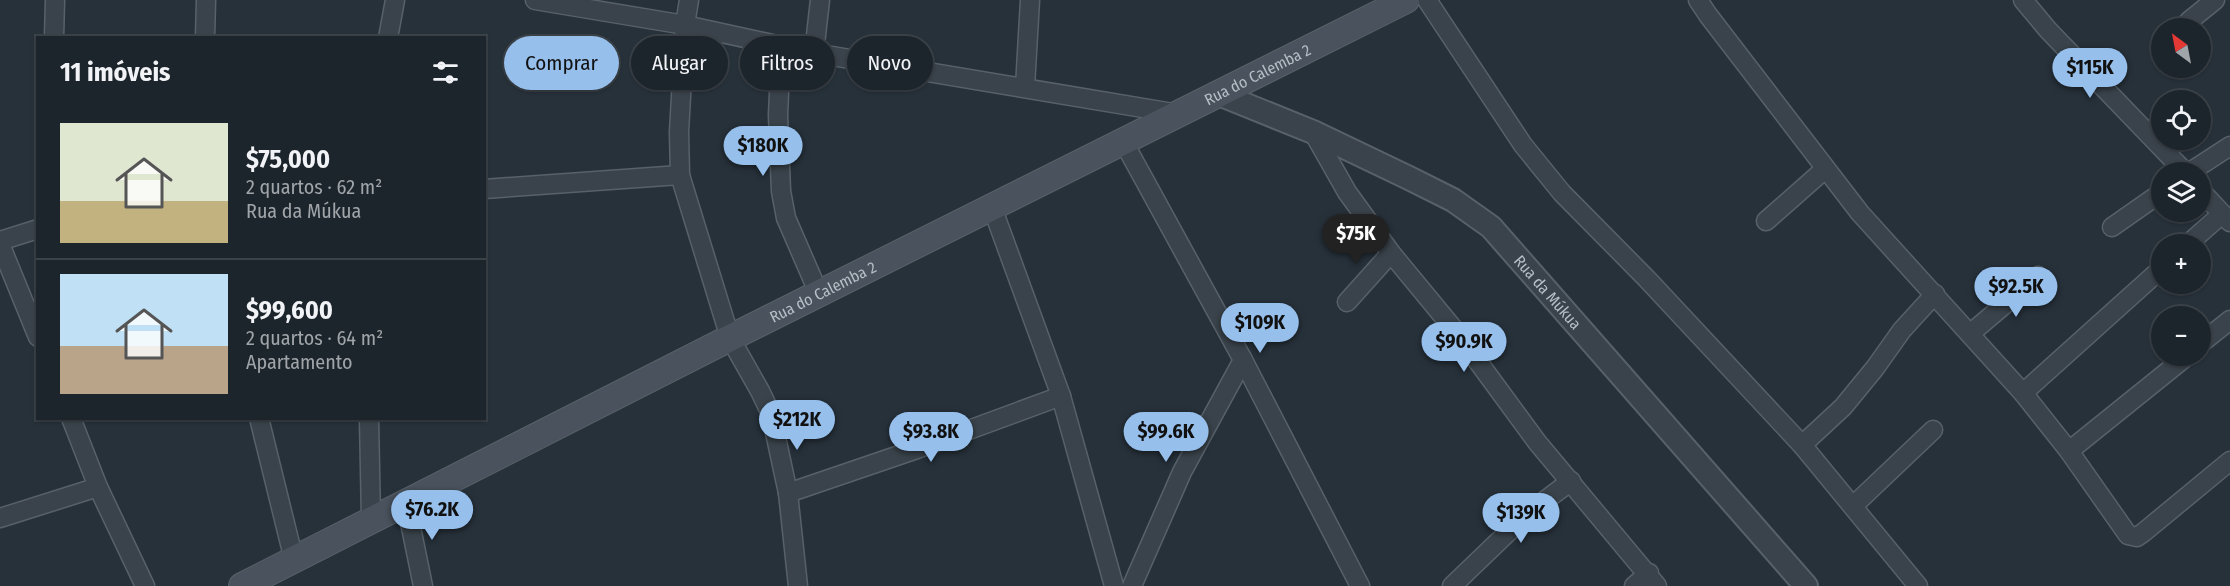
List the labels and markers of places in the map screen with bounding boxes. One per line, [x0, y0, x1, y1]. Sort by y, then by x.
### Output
pin: $115K [2048, 48, 2132, 99]
pin: $180K [721, 126, 805, 177]
pin: $75K [1320, 214, 1392, 265]
pin: $92.5K [1967, 267, 2065, 318]
pin: $109K [1218, 303, 1302, 354]
pin: $90.9K [1415, 322, 1513, 373]
pin: $212K [755, 400, 839, 451]
pin: $93.8K [882, 412, 980, 463]
pin: $99.6K [1117, 412, 1215, 463]
pin: $76.2K [383, 490, 481, 541]
pin: $139K [1479, 493, 1563, 544]

